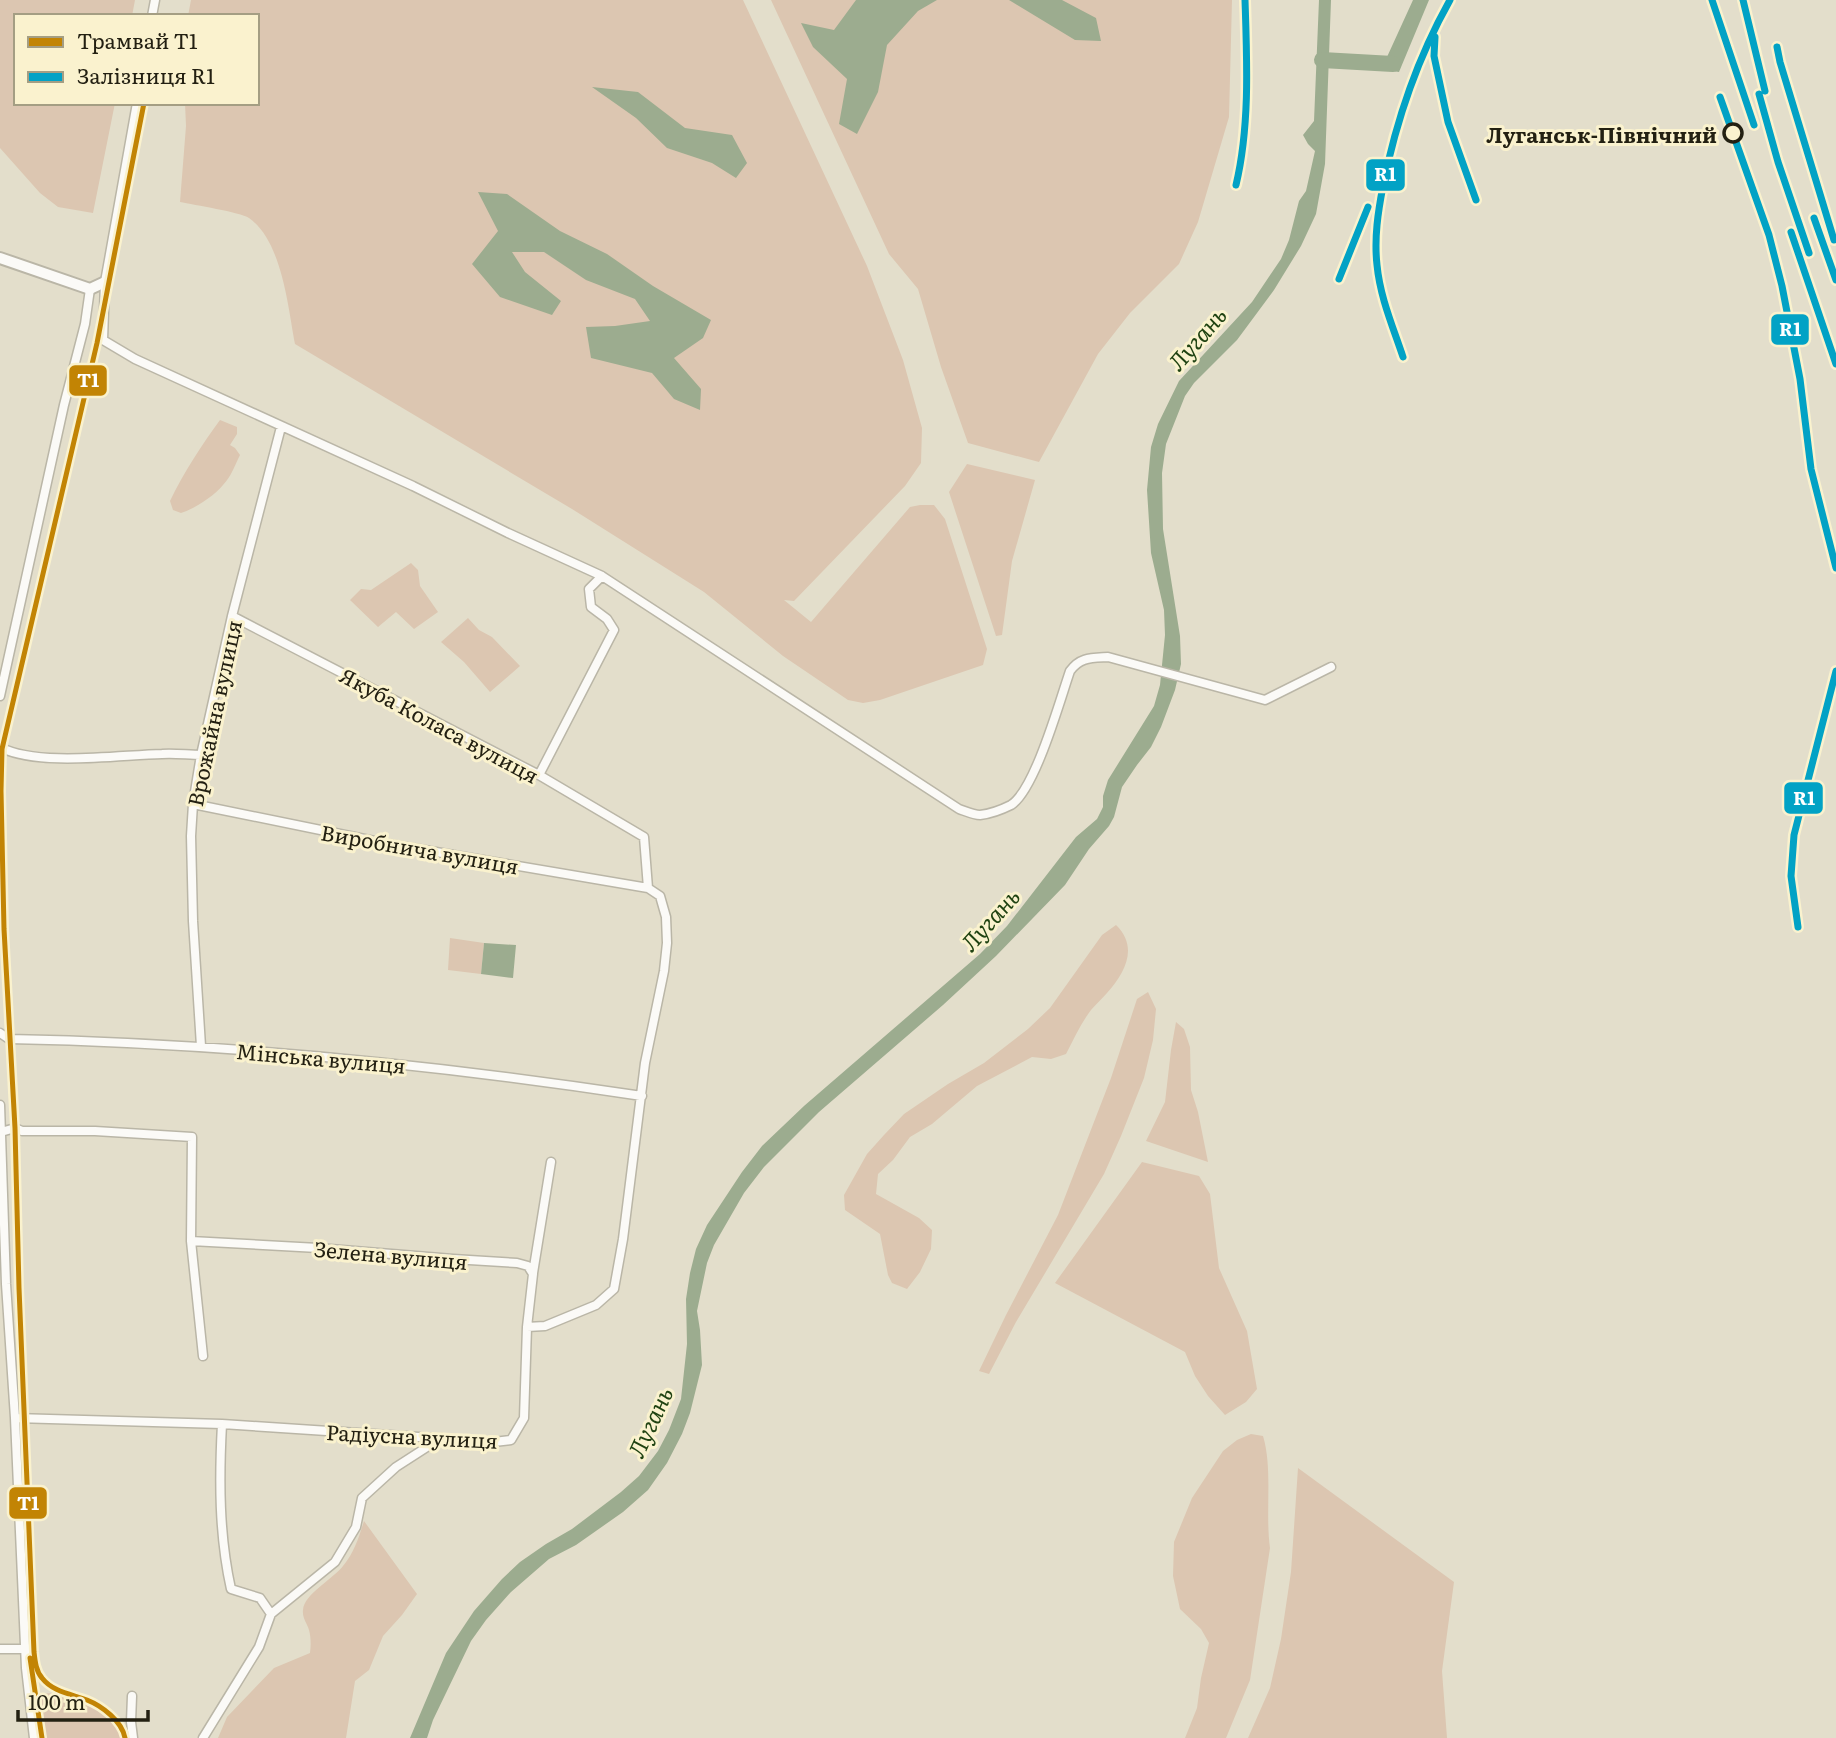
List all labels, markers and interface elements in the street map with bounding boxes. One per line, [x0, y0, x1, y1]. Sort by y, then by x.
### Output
legend [14, 14, 259, 105]
text: Трамвай T1 [77, 24, 198, 55]
text: Залізниця R1 [77, 59, 215, 90]
place label: Луганськ-Північний [1486, 118, 1717, 149]
marker: Луганськ-Північний [1723, 123, 1743, 143]
line badge: R1 [1365, 158, 1406, 192]
text: R1 [1374, 159, 1396, 187]
water label: Лугань [1159, 299, 1233, 377]
line badge: R1 [1770, 313, 1810, 346]
text: R1 [1779, 314, 1801, 342]
line badge: T1 [68, 364, 108, 397]
text: T1 [77, 365, 99, 393]
street label: Врожайна вулиця [178, 617, 248, 809]
street label: Якуба Коласа вулиця [335, 658, 545, 790]
line badge: R1 [1783, 781, 1824, 815]
text: R1 [1793, 783, 1815, 811]
street label: Виробнича вулиця [319, 815, 521, 881]
water label: Лугань [951, 880, 1027, 958]
street label: Мінська вулиця [235, 1034, 407, 1080]
street label: Зелена вулиця [313, 1232, 469, 1276]
water label: Лугань [618, 1381, 680, 1463]
street label: Радіусна вулиця [325, 1415, 499, 1455]
line badge: T1 [8, 1486, 48, 1520]
text: T1 [17, 1488, 39, 1516]
scale bar [18, 1678, 147, 1722]
text: 100 m [28, 1685, 85, 1716]

